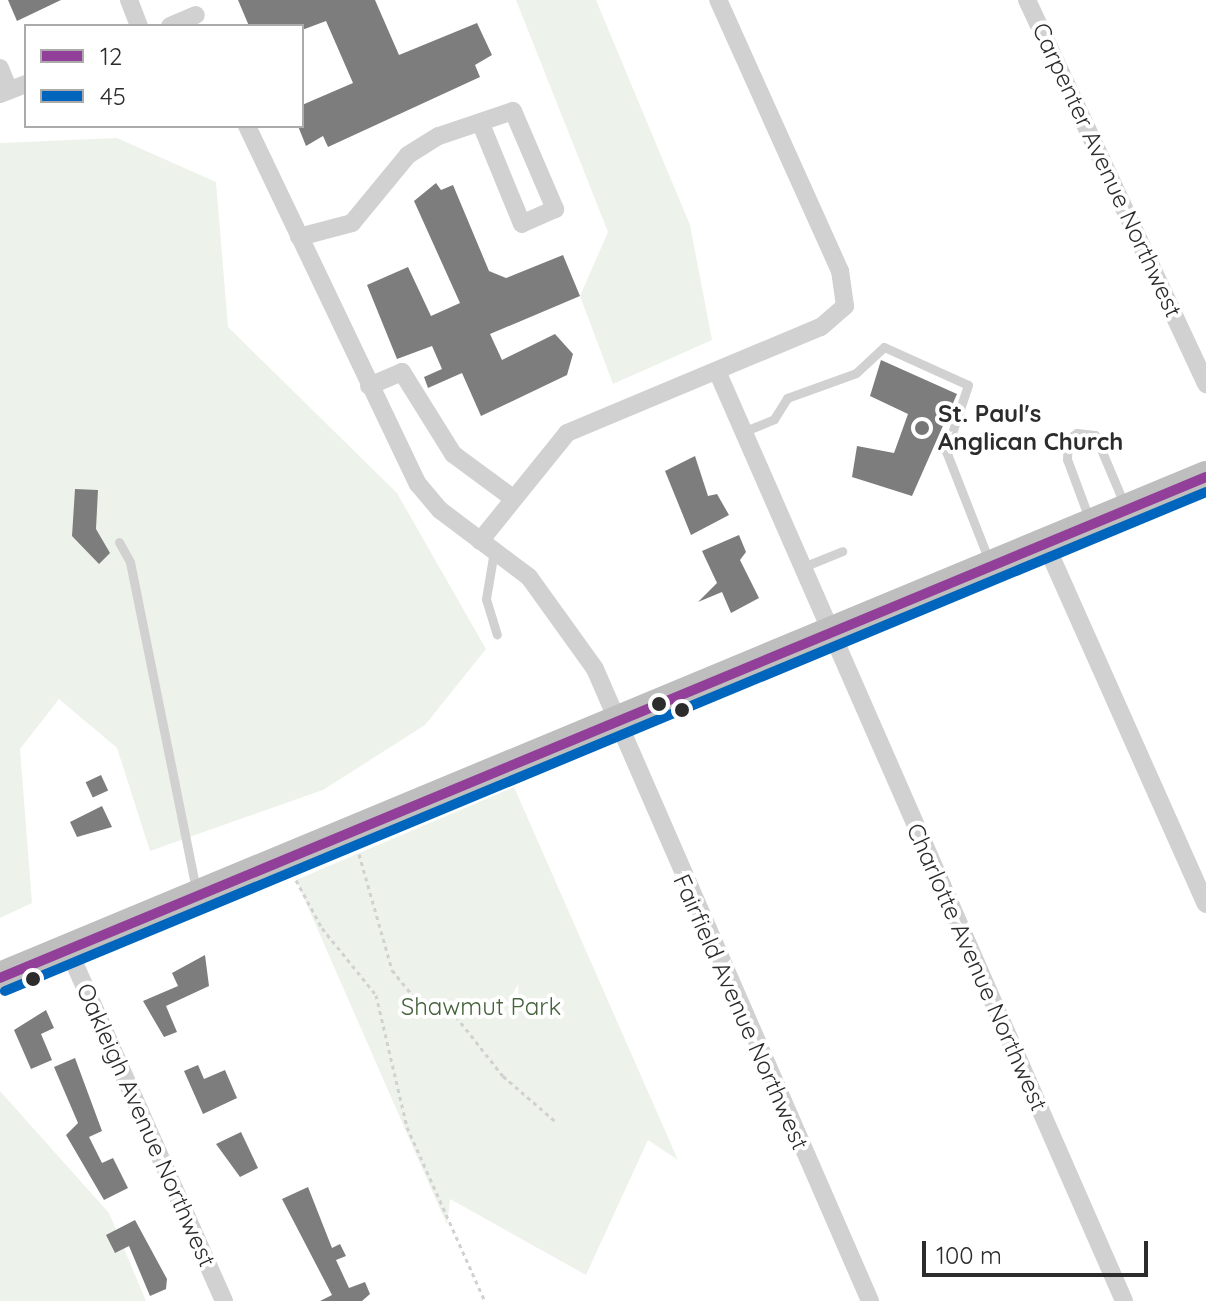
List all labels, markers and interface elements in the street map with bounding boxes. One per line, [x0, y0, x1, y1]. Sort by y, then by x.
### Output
street label: Carpenter Avenue Northwest [1026, 18, 1188, 322]
legend [24, 24, 304, 128]
text: 12 [100, 41, 122, 71]
text: 45 [100, 81, 126, 111]
place label: St. Paul's Anglican Church [938, 400, 1123, 456]
marker: St. Paul's Anglican Church [913, 419, 931, 437]
unlabelled marker [651, 696, 667, 712]
unlabelled marker [674, 702, 690, 718]
street label: Charlotte Avenue Northwest [900, 819, 1054, 1115]
street label: Fairfield Avenue Northwest [667, 870, 815, 1154]
unlabelled marker [25, 971, 41, 987]
street label: Oakleigh Avenue Northwest [70, 979, 222, 1271]
park label: Shawmut Park [401, 993, 561, 1021]
scale bar [926, 1225, 1152, 1275]
text: 100 m [936, 1240, 1002, 1270]

